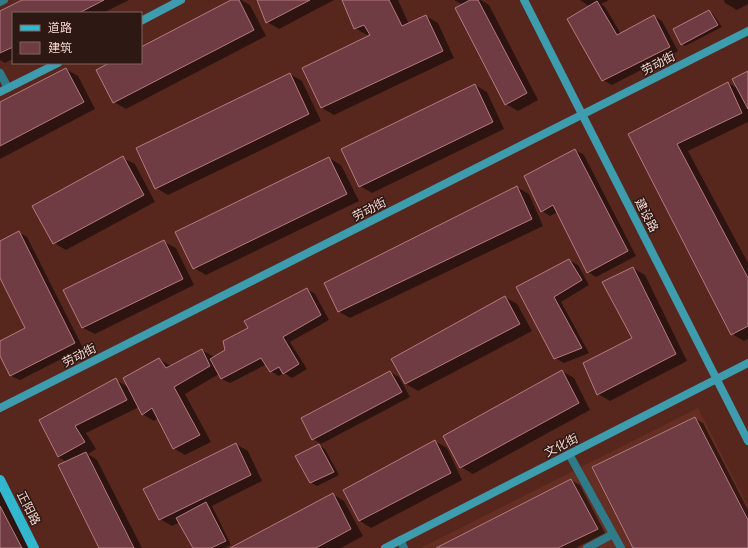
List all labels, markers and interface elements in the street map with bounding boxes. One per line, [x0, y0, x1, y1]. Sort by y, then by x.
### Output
legend [12, 12, 142, 64]
text: 道路 [48, 20, 72, 35]
text: 建筑 [48, 40, 72, 55]
street label: 劳动街 [639, 48, 677, 78]
street label: 劳动街 [350, 194, 388, 224]
street label: 建设路 [632, 196, 662, 234]
street label: 劳动街 [60, 340, 98, 370]
street label: 文化街 [542, 430, 580, 460]
street label: 正阳路 [14, 489, 44, 527]

